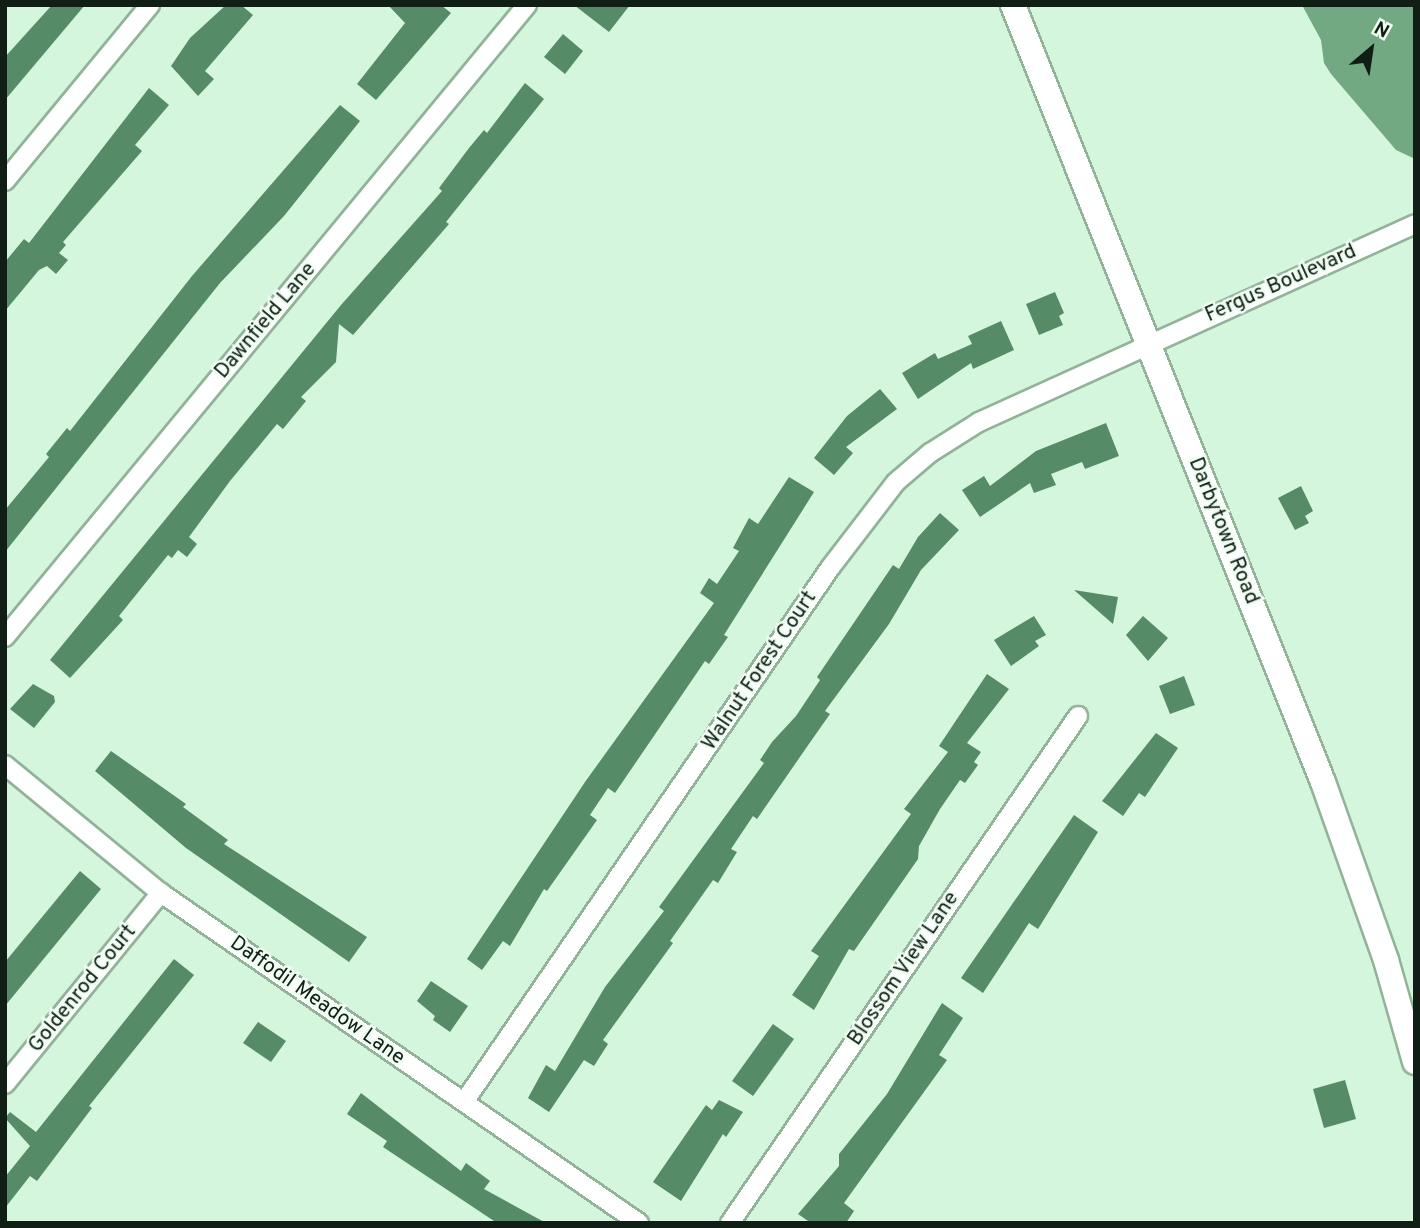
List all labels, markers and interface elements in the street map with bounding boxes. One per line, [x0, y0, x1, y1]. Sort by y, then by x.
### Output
north arrow [1336, 14, 1406, 84]
text: N [1369, 17, 1393, 44]
street label: Fergus Boulevard [1202, 239, 1360, 329]
street label: Dawnfield Lane [210, 258, 322, 384]
street label: Darbytown Road [1182, 454, 1264, 608]
street label: Walnut Forest Court [697, 586, 823, 756]
street label: Blossom View Lane [843, 887, 965, 1051]
street label: Goldenrod Court [24, 920, 142, 1058]
street label: Daffodil Meadow Lane [225, 931, 409, 1071]

